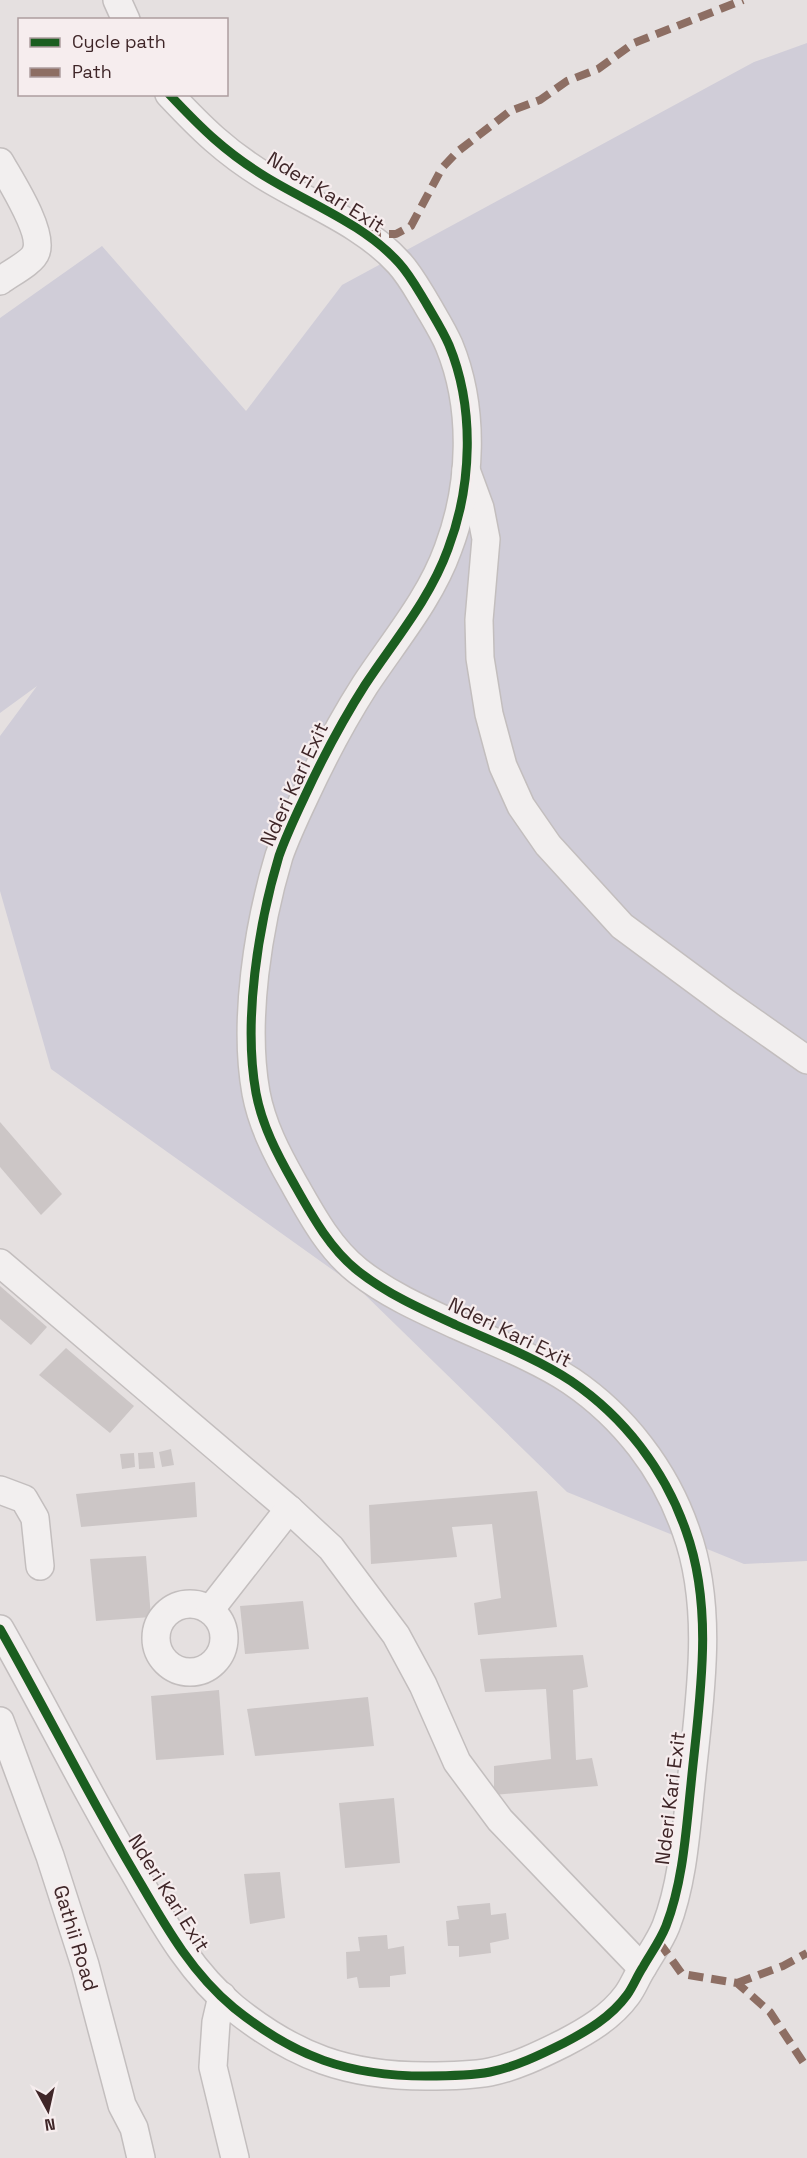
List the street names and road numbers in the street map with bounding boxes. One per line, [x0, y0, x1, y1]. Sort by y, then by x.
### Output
street label: Nderi Kari Exit [262, 145, 390, 239]
street label: Nderi Kari Exit [254, 718, 334, 850]
street label: Nderi Kari Exit [444, 1291, 576, 1373]
street label: Nderi Kari Exit [649, 1730, 691, 1866]
street label: Nderi Kari Exit [122, 1829, 216, 1957]
street label: Gathii Road [48, 1882, 104, 1994]

